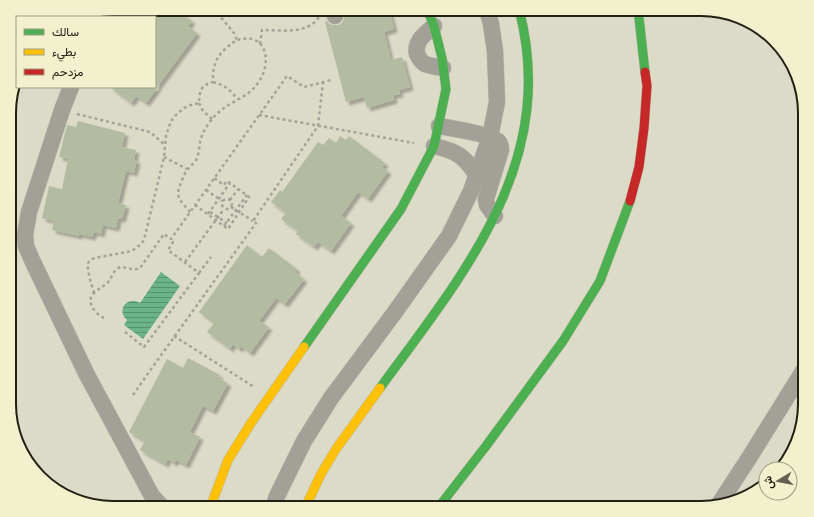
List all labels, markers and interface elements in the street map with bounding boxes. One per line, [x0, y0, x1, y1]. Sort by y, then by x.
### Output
legend [16, 16, 156, 88]
text: سالك [52, 24, 79, 38]
text: بطيء [52, 44, 76, 62]
text: مزدحم [52, 64, 83, 80]
north arrow [758, 461, 798, 501]
text: ش [760, 475, 776, 490]

